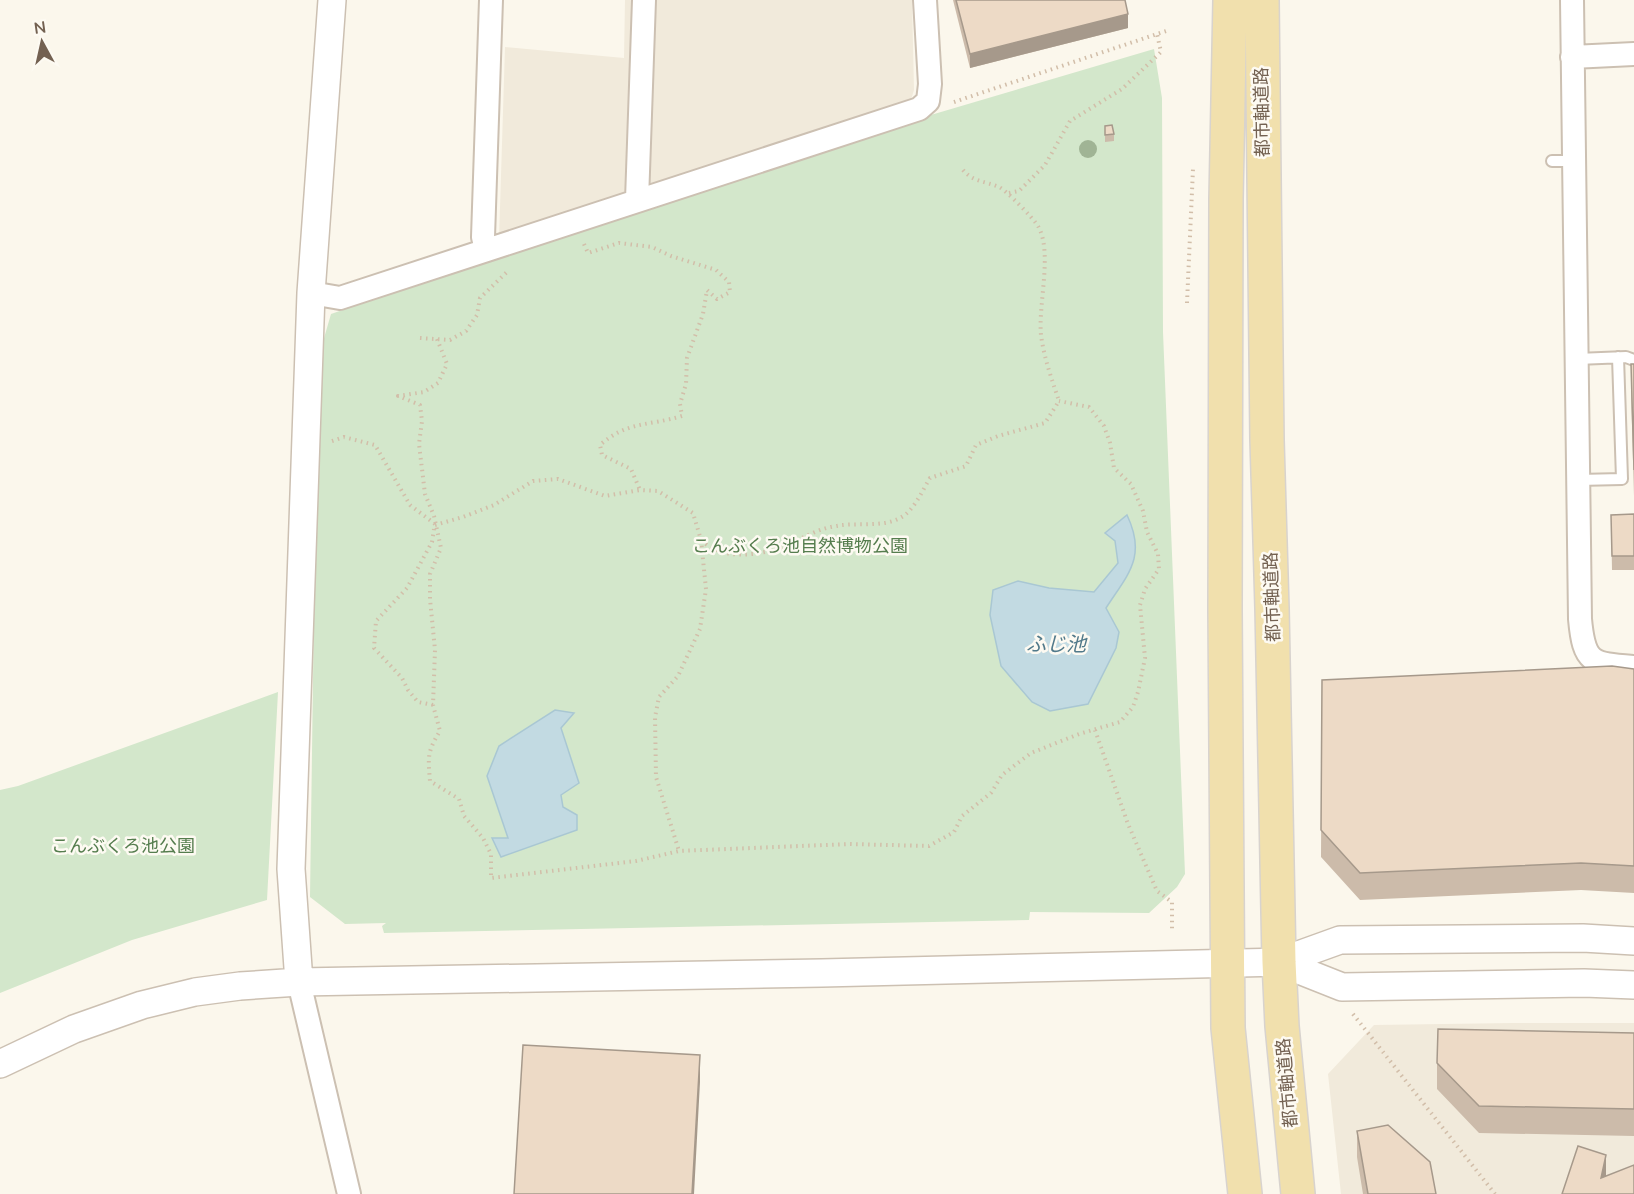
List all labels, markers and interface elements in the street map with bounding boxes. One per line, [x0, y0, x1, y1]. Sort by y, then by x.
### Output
north arrow [12, 12, 72, 72]
text: N [33, 16, 47, 38]
street label: 都市軸道路 [1249, 67, 1274, 157]
park label: こんぶくろ池自然博物公園 [692, 534, 908, 557]
street label: 都市軸道路 [1258, 552, 1285, 642]
water label: ふじ池 [1026, 631, 1088, 656]
park label: こんぶくろ池公園 [51, 834, 195, 857]
street label: 都市軸道路 [1271, 1037, 1302, 1129]

